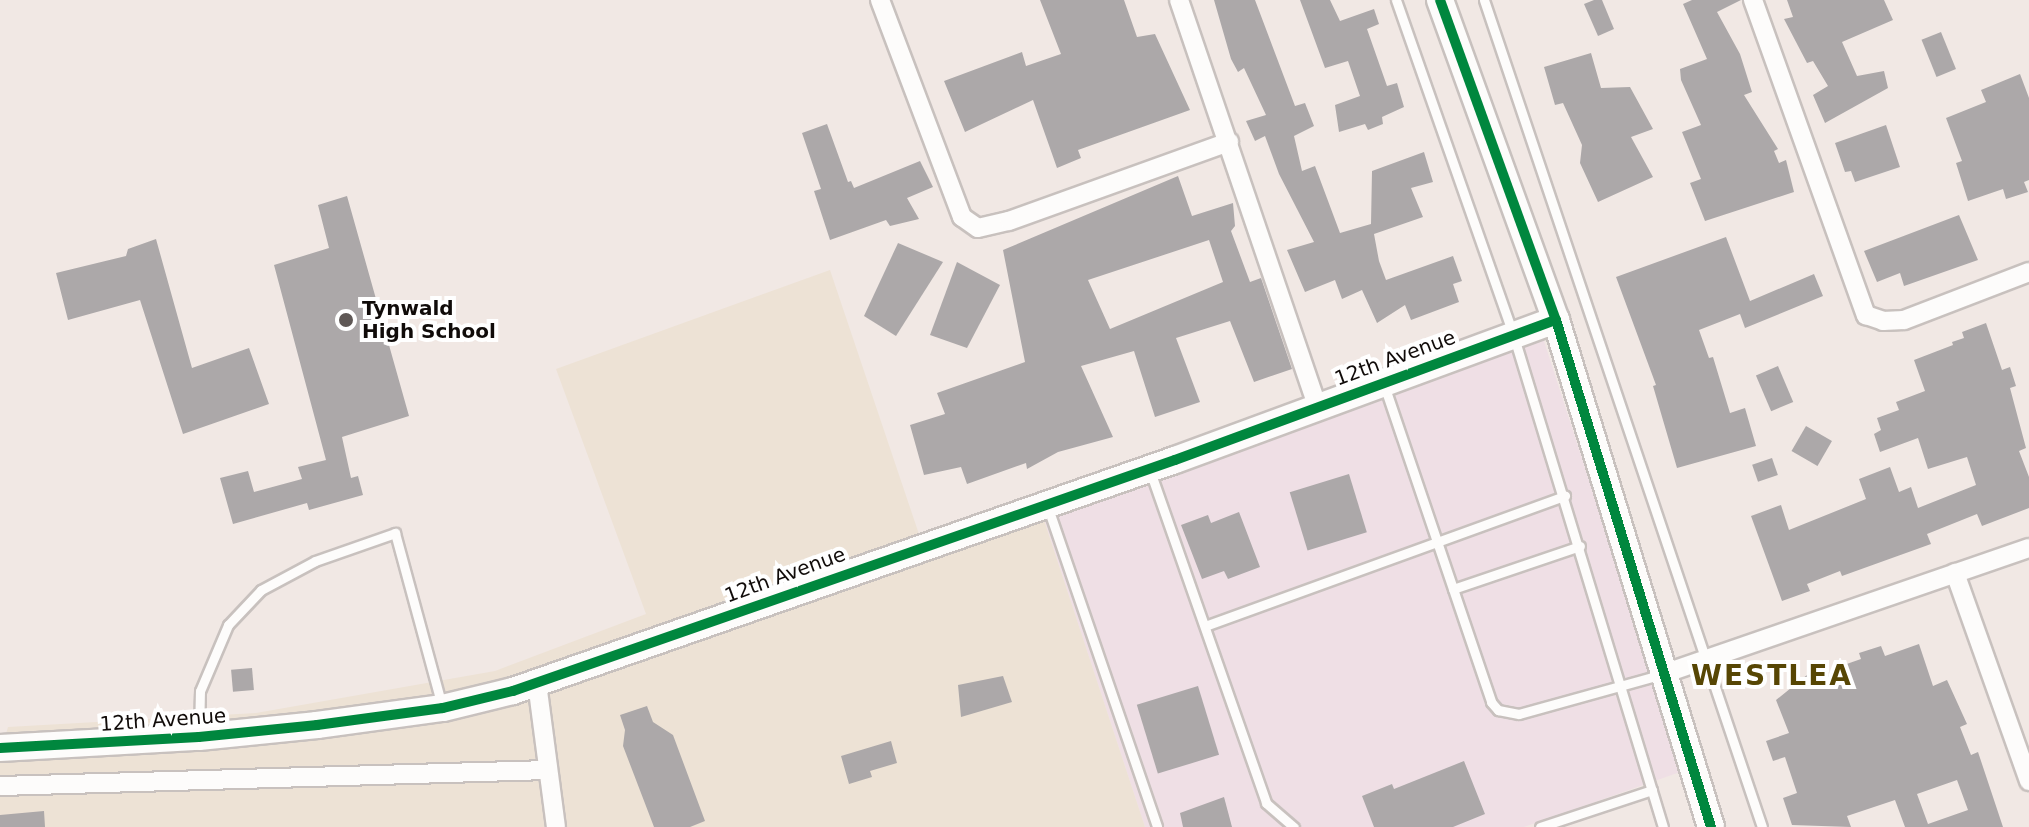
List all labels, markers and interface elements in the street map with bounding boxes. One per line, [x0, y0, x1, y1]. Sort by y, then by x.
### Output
place label: Tynwald High School [362, 296, 496, 343]
marker: Tynwald High School [337, 311, 355, 329]
street label: 12th Avenue [1331, 325, 1459, 391]
street label: 12th Avenue [721, 542, 849, 608]
district label: WESTLEA [1691, 659, 1853, 693]
street label: 12th Avenue [99, 704, 227, 736]

